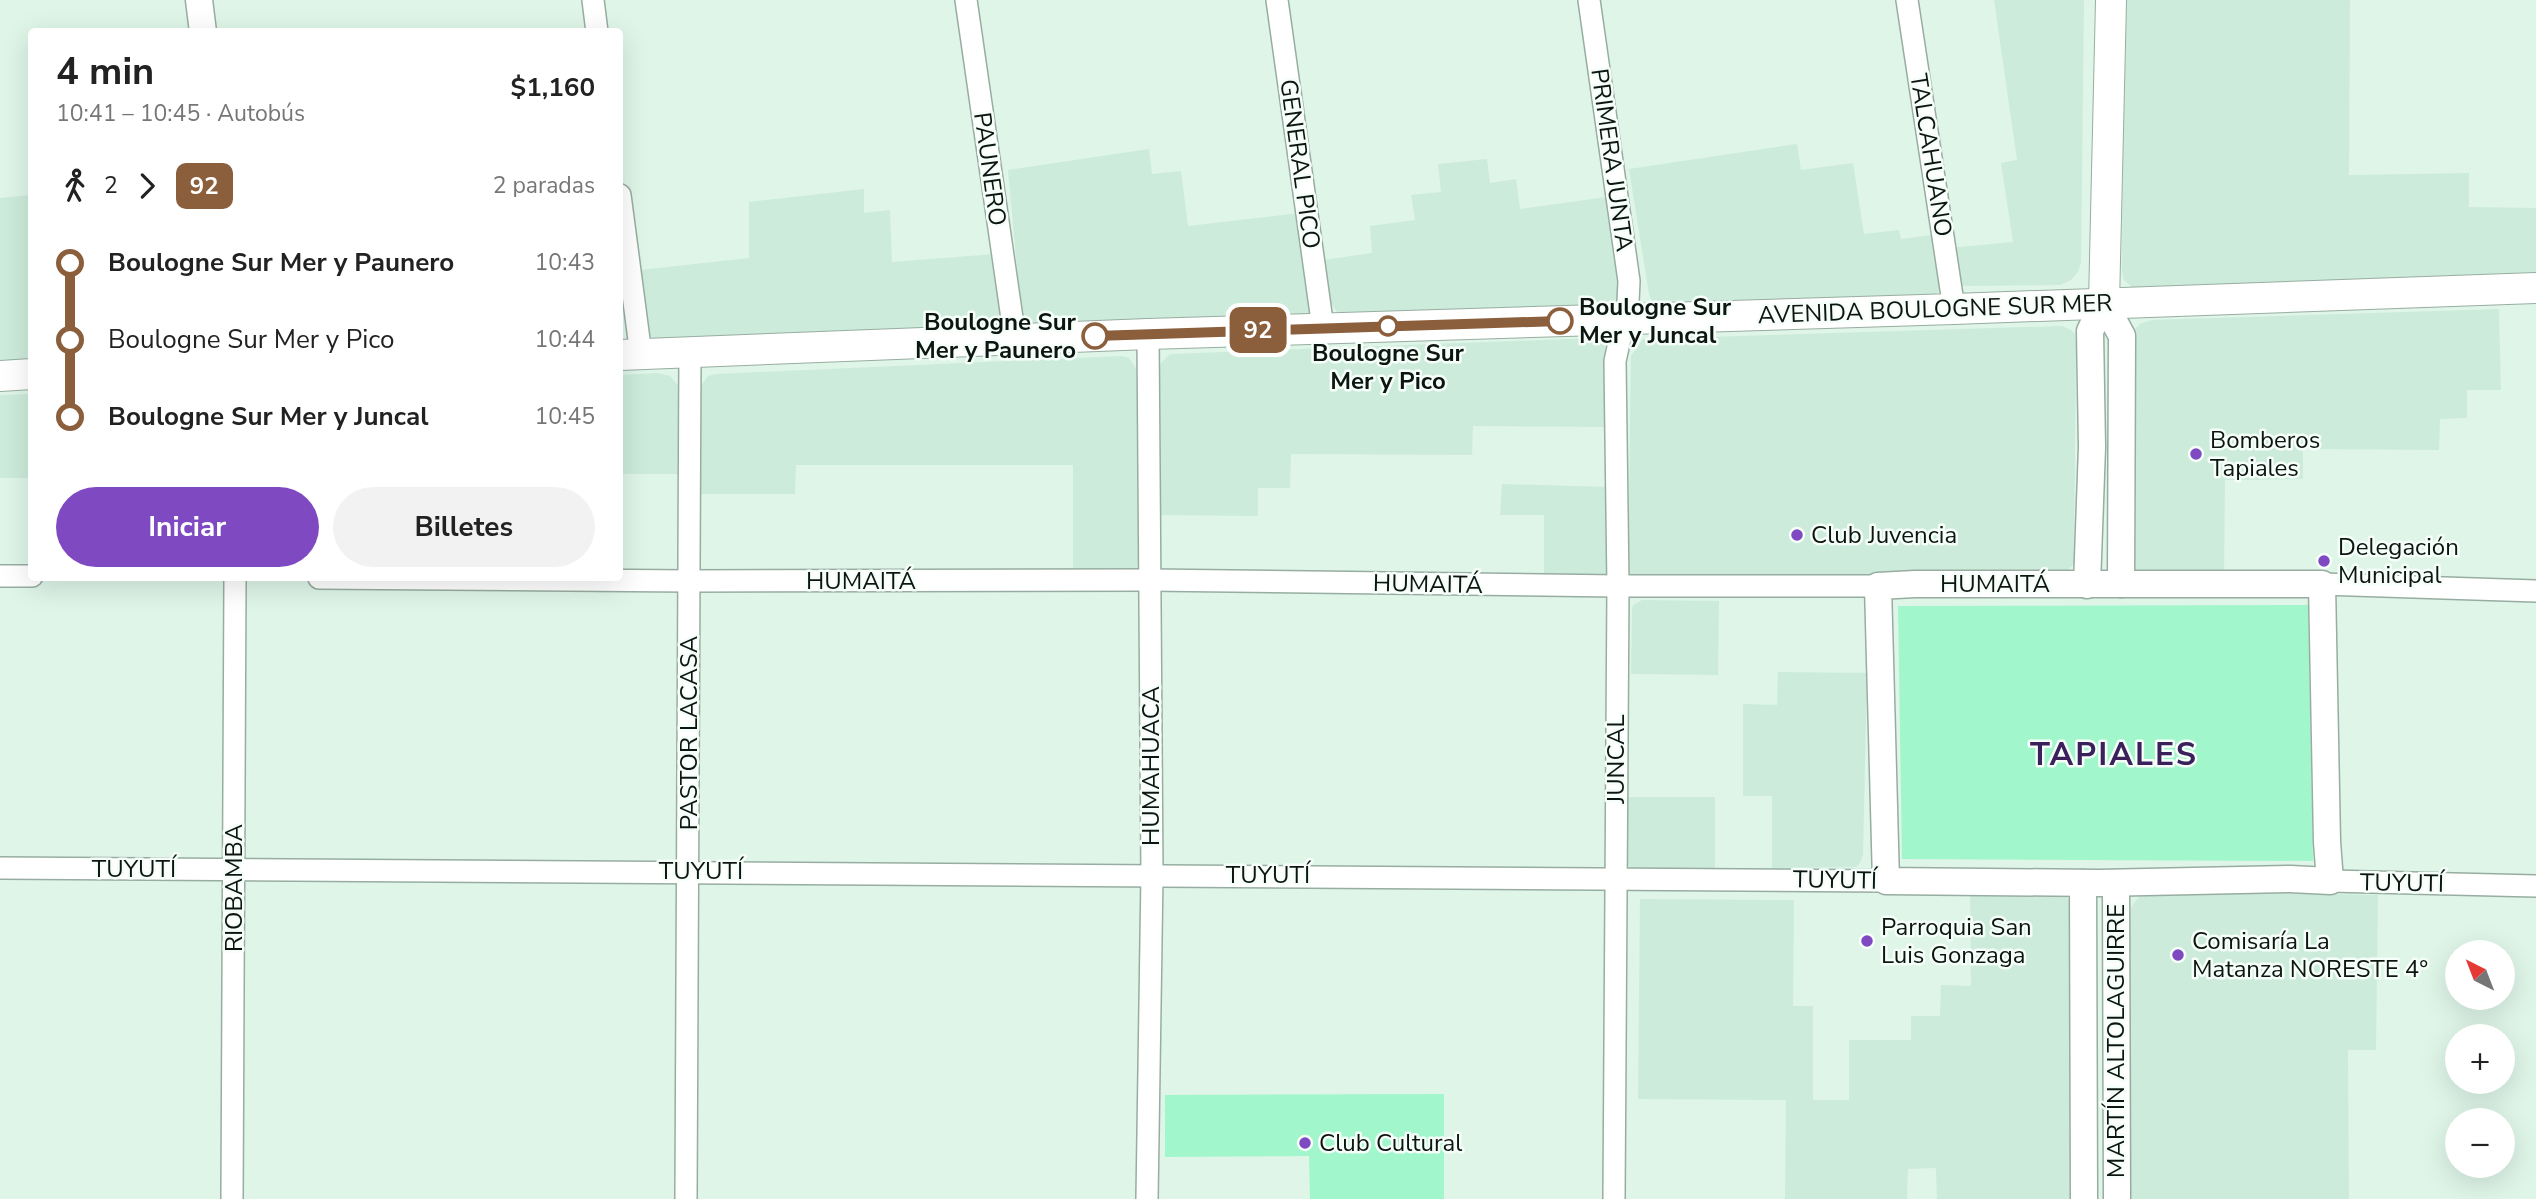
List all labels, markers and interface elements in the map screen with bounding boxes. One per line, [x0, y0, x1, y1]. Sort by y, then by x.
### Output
text: 4 min [56, 46, 154, 97]
street label: PRIMERA JUNTA [1583, 66, 1641, 254]
text: $1,160 [511, 70, 595, 105]
street label: TALCAHUANO [1902, 71, 1960, 239]
street label: GENERAL PICO [1272, 77, 1328, 251]
text: 10:41 – 10:45 · Autobús [56, 98, 305, 129]
street label: PAUNERO [966, 110, 1014, 228]
icon: walk [56, 167, 94, 205]
icon: forward [128, 167, 166, 205]
text: 2 [104, 170, 118, 201]
text: 92 [190, 170, 219, 202]
text: 2 paradas [493, 170, 595, 201]
text: Boulogne Sur Mer y Paunero [108, 245, 454, 280]
text: 10:43 [535, 247, 595, 278]
street label: AVENIDA BOULOGNE SUR MER [1757, 287, 2113, 331]
place label: Boulogne Sur Mer y Juncal [1579, 291, 1732, 351]
place label: Boulogne Sur Mer y Paunero [915, 306, 1077, 366]
line badge: 92 [1226, 307, 1290, 353]
marker: Boulogne Sur Mer y Juncal [1547, 308, 1573, 334]
text: 92 [1244, 314, 1272, 346]
marker: Boulogne Sur Mer y Pico [1378, 316, 1398, 336]
text: Boulogne Sur Mer y Pico [108, 322, 395, 357]
marker: Boulogne Sur Mer y Paunero [1082, 323, 1108, 349]
text: 10:44 [535, 324, 595, 355]
place label: Boulogne Sur Mer y Pico [1312, 337, 1465, 397]
text: Boulogne Sur Mer y Juncal [108, 399, 429, 434]
text: 10:45 [535, 401, 595, 432]
place label: Bomberos Tapiales [2210, 424, 2320, 484]
marker: Bomberos Tapiales [2188, 446, 2204, 462]
button: Iniciar [56, 487, 319, 567]
button: Billetes [333, 487, 595, 567]
place label: Club Juvencia [1811, 519, 1957, 551]
marker: Club Juvencia [1789, 527, 1805, 543]
place label: Delegación Municipal [2338, 531, 2459, 591]
marker: Delegación Municipal [2316, 553, 2332, 569]
street label: HUMAITÁ [806, 565, 917, 597]
street label: HUMAITÁ [1373, 567, 1484, 601]
street label: HUMAITÁ [1940, 568, 2051, 600]
street label: PASTOR LACASA [673, 635, 705, 830]
street label: HUMAHUACA [1135, 686, 1167, 846]
street label: JUNCAL [1600, 714, 1632, 805]
district label: TAPIALES [2030, 733, 2198, 776]
street label: RIOBAMBA [218, 823, 250, 952]
street label: TUYUTÍ [92, 853, 178, 885]
street label: TUYUTÍ [659, 855, 745, 887]
street label: TUYUTÍ [1226, 859, 1312, 891]
street label: TUYUTÍ [1793, 863, 1879, 897]
street label: TUYUTÍ [2360, 866, 2446, 900]
street label: MARTÍN ALTOLAGUIRRE [2100, 904, 2132, 1178]
place label: Parroquia San Luis Gonzaga [1881, 911, 2032, 971]
place label: Comisaría La Matanza NORESTE 4° [2192, 925, 2428, 985]
marker: Parroquia San Luis Gonzaga [1859, 933, 1875, 949]
north arrow [2445, 940, 2515, 1010]
map controls [2445, 940, 2515, 1178]
marker: Comisaría La Matanza NORESTE 4° [2170, 947, 2186, 963]
button: + [2445, 1024, 2515, 1094]
button: − [2445, 1108, 2515, 1178]
place label: Club Cultural [1319, 1127, 1462, 1159]
marker: Club Cultural [1297, 1135, 1313, 1151]

